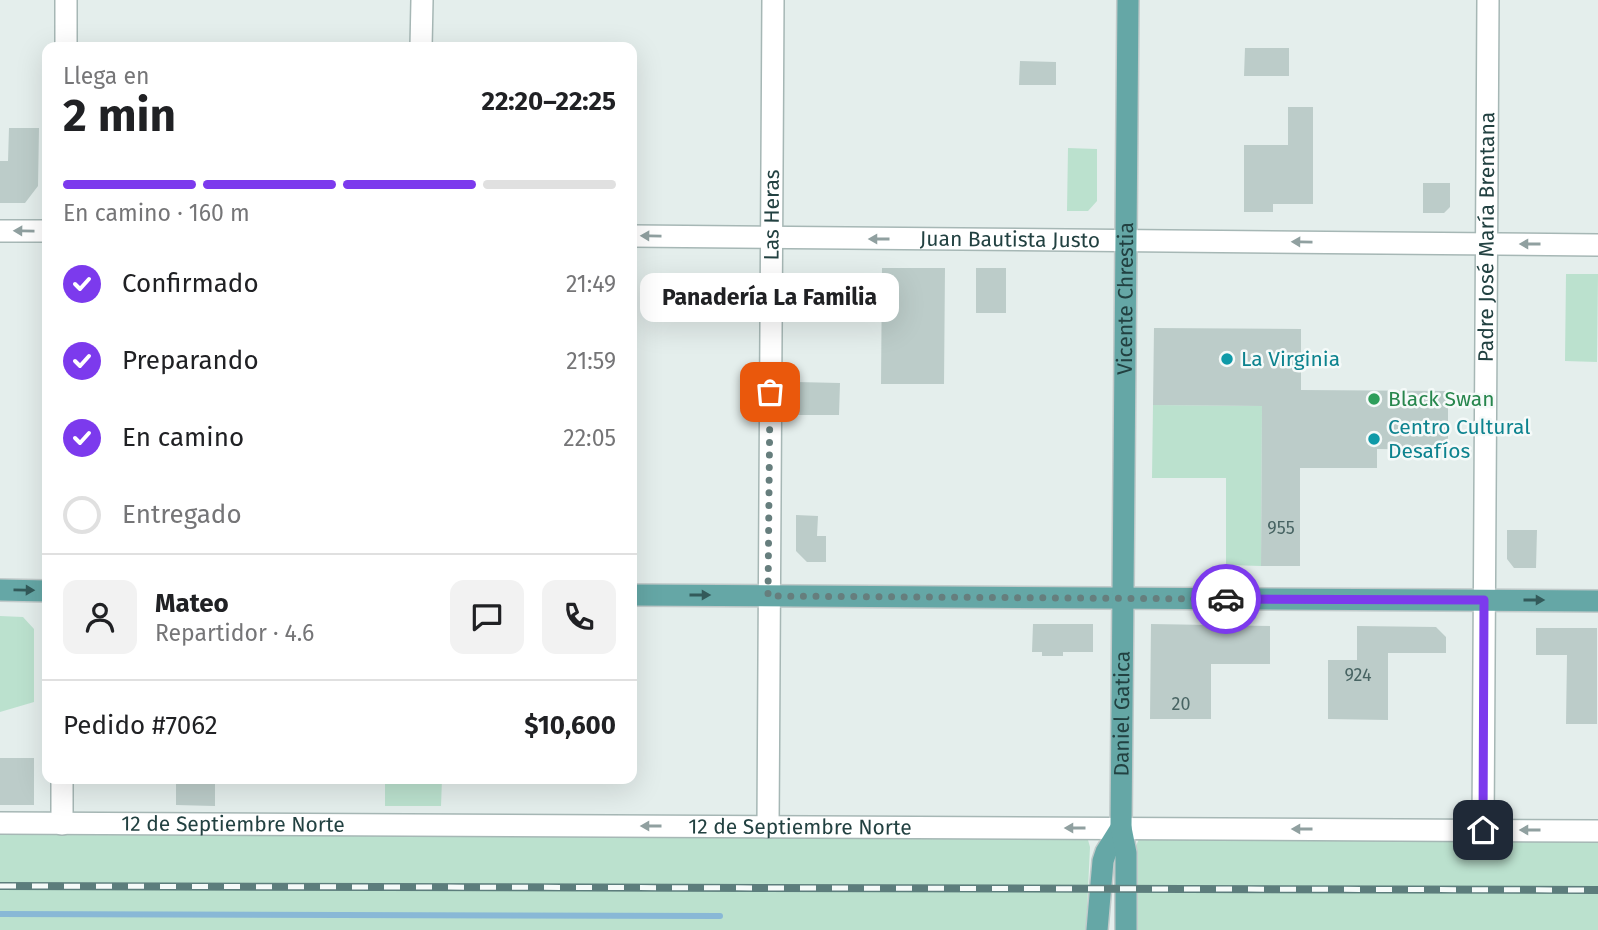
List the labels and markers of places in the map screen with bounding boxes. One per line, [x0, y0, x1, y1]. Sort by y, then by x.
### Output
callout: Panadería La Familia [640, 273, 900, 322]
place label: La Virginia [1241, 346, 1340, 372]
marker: La Virginia [1219, 351, 1235, 367]
pin [740, 362, 800, 422]
place label: Black Swan [1388, 386, 1495, 412]
marker: Black Swan [1366, 391, 1382, 407]
place label: Centro Cultural Desafíos [1388, 414, 1530, 464]
marker: Centro Cultural Desafíos [1366, 431, 1382, 447]
pin [1453, 800, 1513, 860]

